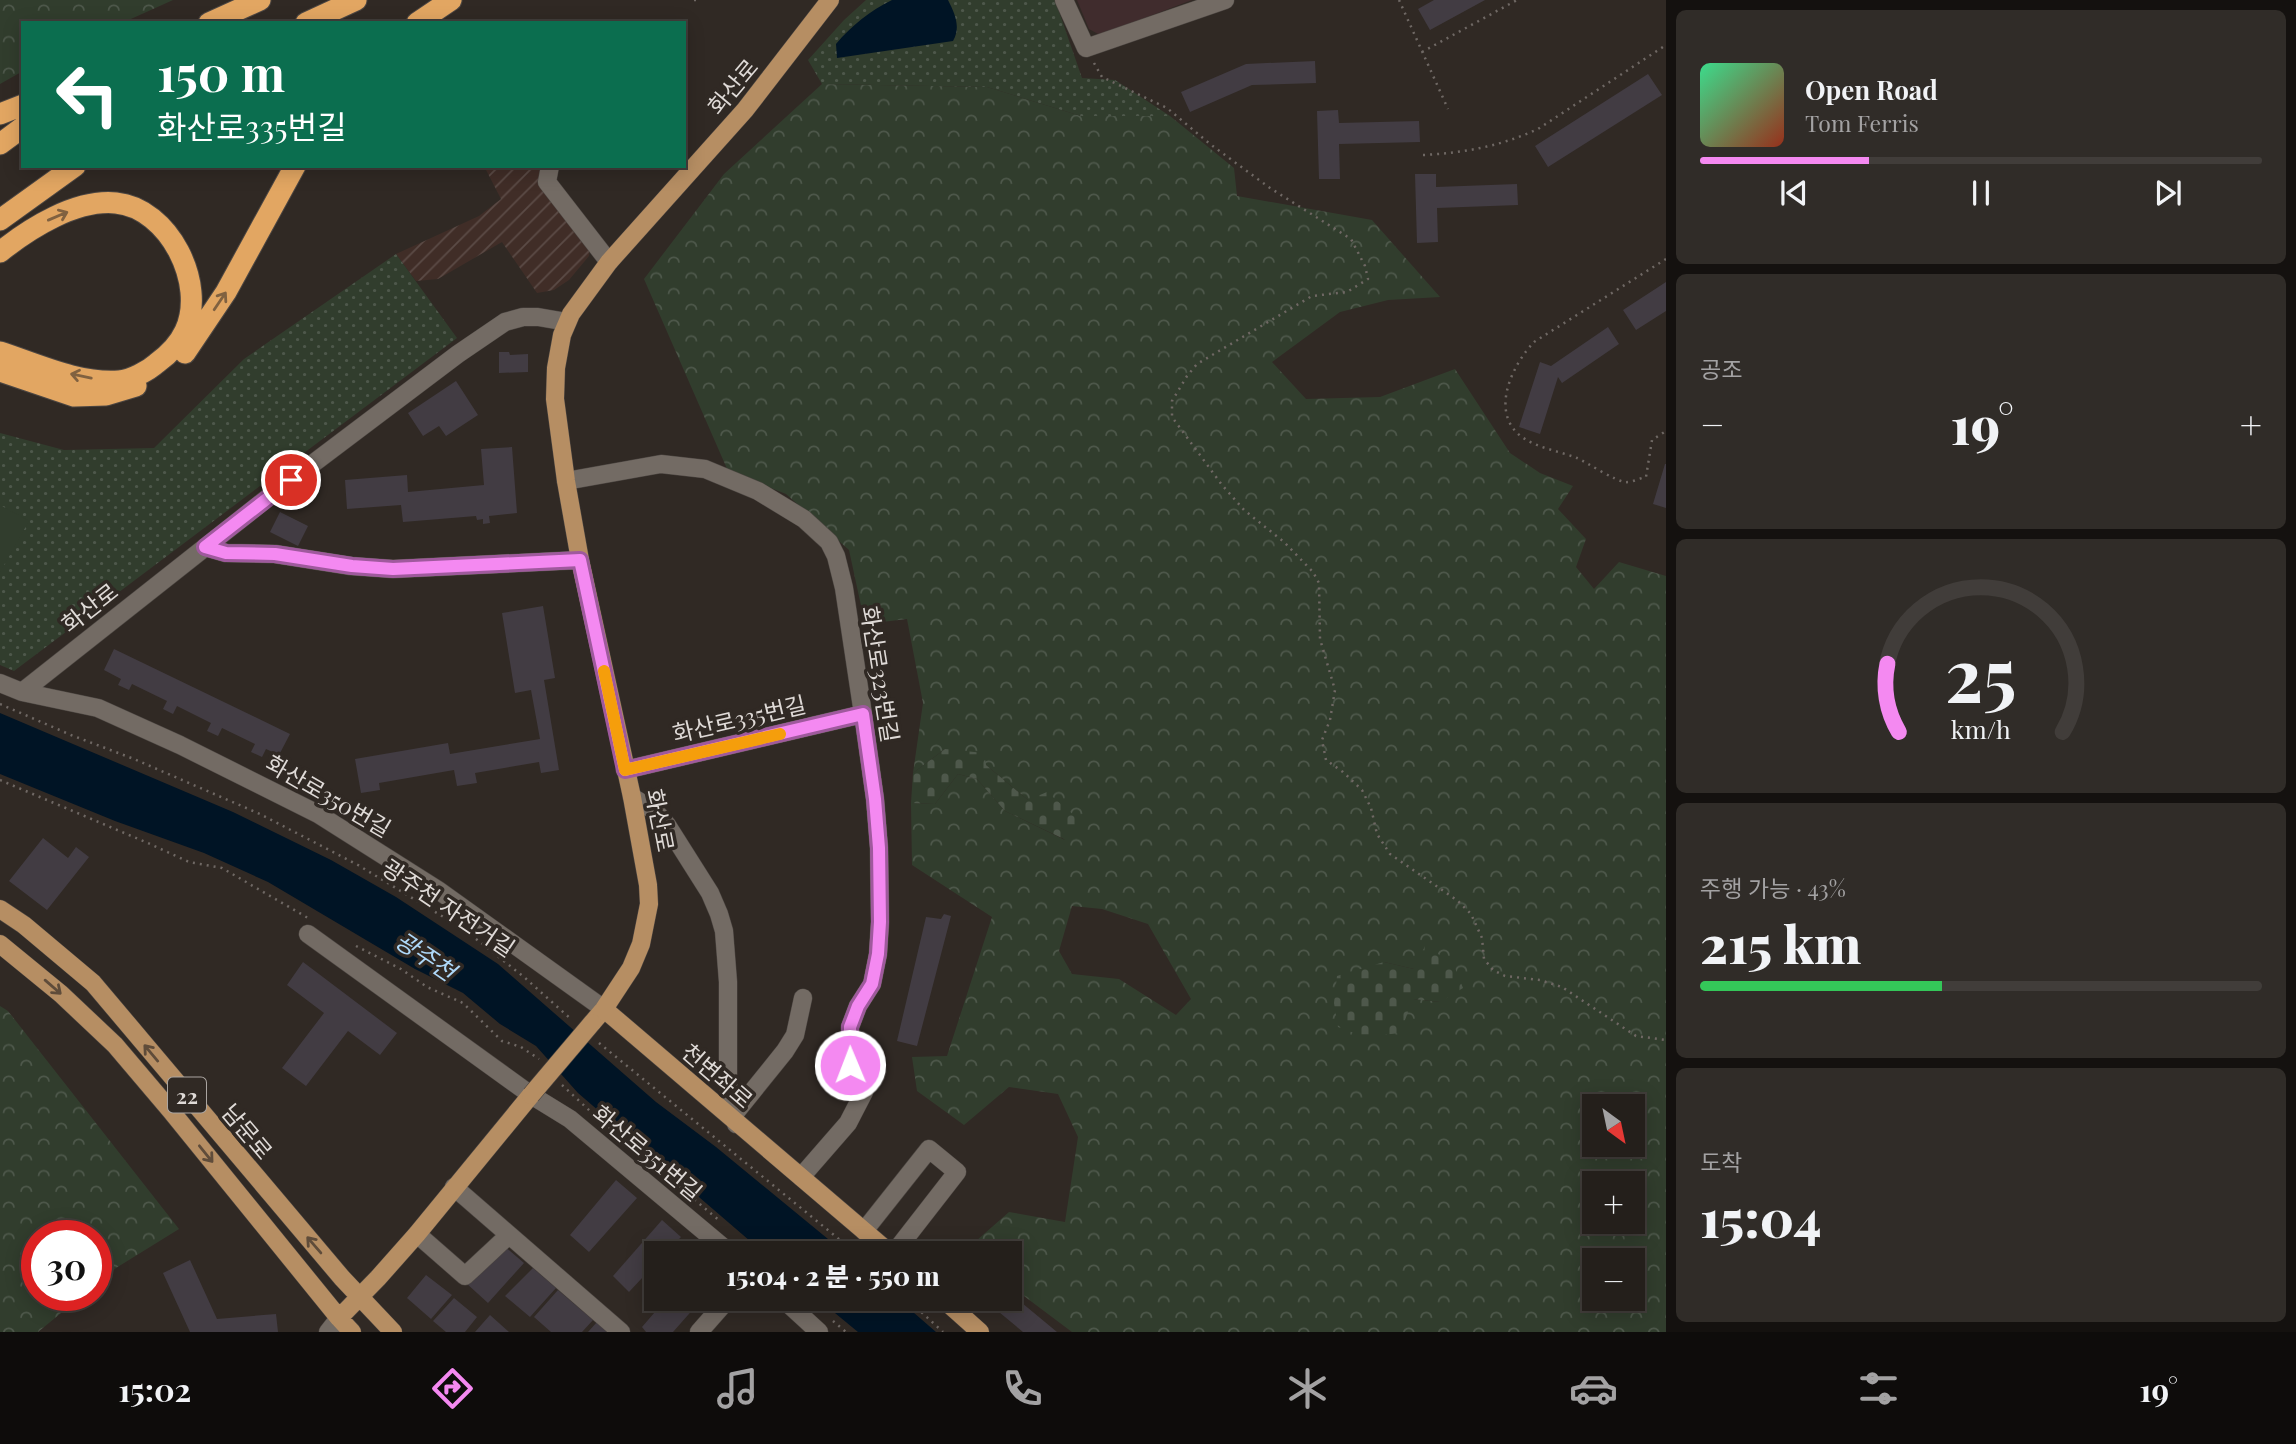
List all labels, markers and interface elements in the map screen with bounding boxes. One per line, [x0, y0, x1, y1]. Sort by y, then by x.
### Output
text: 150 m [157, 39, 285, 104]
icon: left [42, 49, 133, 140]
street label: 화산로 [700, 52, 764, 120]
text: Open Road [1805, 72, 1938, 107]
text: 화산로335번길 [157, 104, 346, 147]
text: Tom Ferris [1805, 107, 1919, 138]
icon: previous [1775, 174, 1813, 212]
icon: pause [1962, 174, 2000, 212]
icon: next [2149, 174, 2187, 212]
one-way arrow [46, 209, 68, 222]
one-way arrow [213, 292, 227, 311]
text: 공조 [1700, 353, 1742, 384]
one-way arrow [70, 369, 93, 383]
text: 19° [1951, 389, 2014, 458]
text: − [1700, 398, 1725, 449]
text: + [2240, 398, 2262, 449]
pin [261, 450, 321, 510]
icon: arrive [272, 461, 310, 499]
street label: 화산로 [54, 575, 124, 639]
street label: 화산로323번길 [855, 604, 907, 744]
text: 25 [1945, 623, 2017, 720]
street label: 화산로335번길 [669, 688, 809, 748]
text: km/h [1951, 712, 2011, 745]
street label: 화산로350번길 [261, 747, 397, 843]
street label: 화산로 [640, 786, 682, 854]
street label: 광주천 자전거길 [378, 853, 520, 961]
text: 주행 가능 · 43% [1700, 872, 1846, 903]
text: 215 km [1700, 908, 1861, 977]
water label: 광주천 [390, 925, 462, 985]
one-way arrow [44, 979, 62, 995]
position arrow [813, 1028, 887, 1102]
street label: 천변좌로 [676, 1036, 760, 1114]
one-way arrow [143, 1044, 159, 1062]
road number: 22 [168, 1078, 206, 1112]
north arrow [1582, 1094, 1645, 1157]
map controls [1582, 1094, 1645, 1311]
street label: 남문로 [216, 1097, 280, 1165]
street label: 화산로351번길 [587, 1097, 709, 1207]
one-way arrow [199, 1145, 214, 1163]
text: 도착 [1700, 1146, 1742, 1177]
button: + [1582, 1171, 1645, 1234]
text: 15:04 [1700, 1182, 1822, 1251]
speed limit sign: 30 [21, 1220, 112, 1311]
one-way arrow [306, 1237, 322, 1255]
button: − [1582, 1248, 1645, 1311]
text: 15:04 · 2 분 · 550 m [726, 1258, 940, 1293]
icon: directions [428, 1364, 477, 1413]
icon: music [713, 1364, 762, 1413]
icon: phone [998, 1364, 1047, 1413]
icon: climate [1283, 1364, 1332, 1413]
icon: car [1569, 1364, 1618, 1413]
icon: filters [1854, 1364, 1903, 1413]
text: 15:02 [118, 1367, 191, 1410]
text: 19° [2139, 1367, 2178, 1410]

